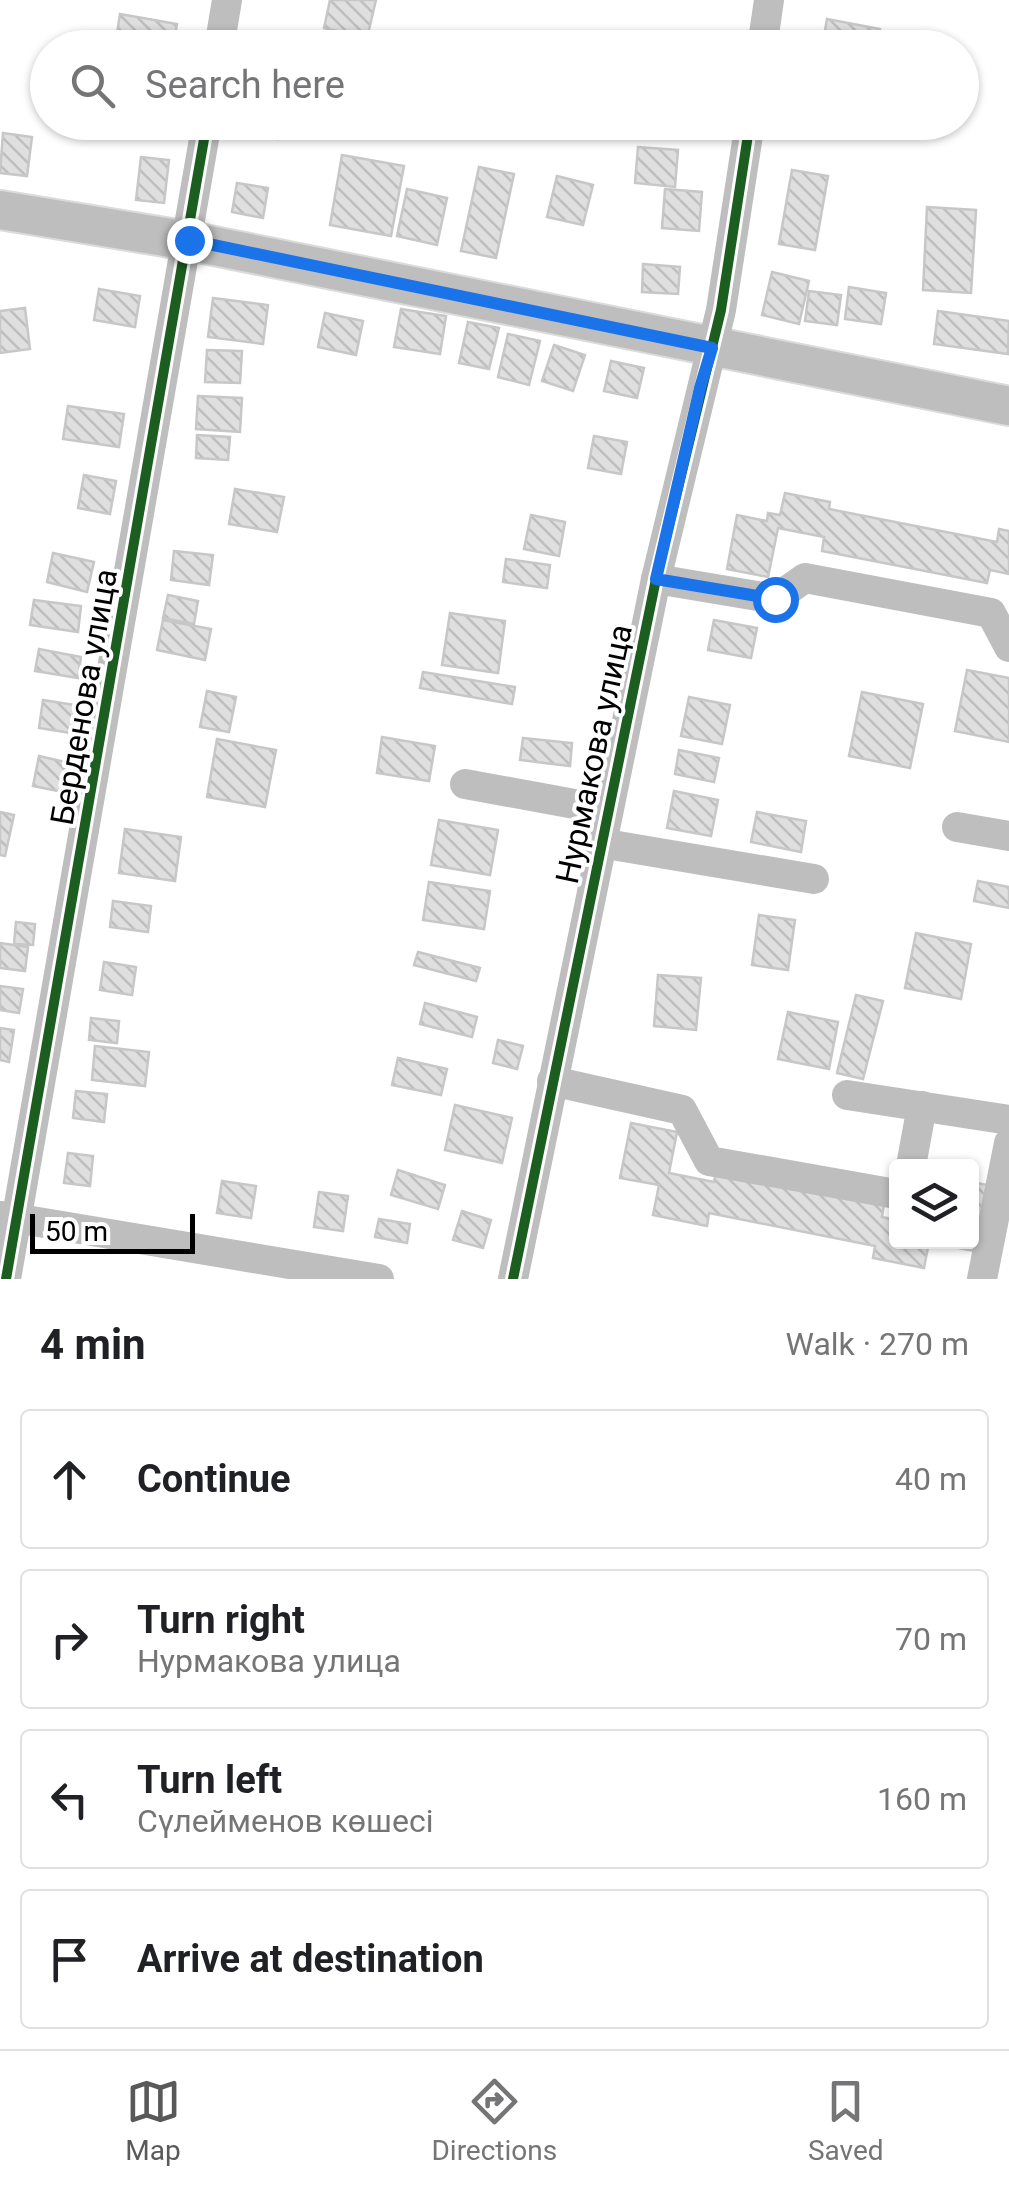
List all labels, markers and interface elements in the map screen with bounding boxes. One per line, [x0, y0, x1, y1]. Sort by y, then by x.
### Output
search box [30, 30, 979, 140]
icon: search [65, 58, 120, 113]
text: Search here [145, 63, 345, 107]
route end [167, 218, 213, 264]
street label: Берденова улица [43, 566, 125, 828]
route start [753, 577, 799, 623]
street label: Нурмакова улица [548, 621, 640, 887]
map controls [889, 1159, 979, 1249]
button: layers [889, 1159, 979, 1249]
scale bar [30, 1209, 195, 1254]
text: 50 m [45, 1215, 108, 1248]
text: 4 min [40, 1320, 146, 1369]
text: Walk · 270 m [786, 1325, 969, 1363]
icon: ahead [42, 1452, 97, 1507]
text: Continue [137, 1457, 291, 1501]
text: 40 m [895, 1460, 967, 1498]
text: Turn right [137, 1598, 305, 1642]
icon: right [42, 1612, 97, 1667]
text: 70 m [895, 1620, 967, 1658]
text: Нурмакова улица [137, 1642, 401, 1680]
text: Turn left [137, 1758, 282, 1802]
icon: left [42, 1772, 97, 1827]
text: 160 m [877, 1780, 967, 1818]
text: Сүлейменов көшесі [137, 1802, 433, 1840]
icon: arrive [42, 1932, 97, 1987]
text: Arrive at destination [137, 1937, 484, 1981]
tab: Map [125, 2074, 181, 2167]
tab: Directions [431, 2074, 557, 2167]
tab: Saved [808, 2074, 884, 2167]

